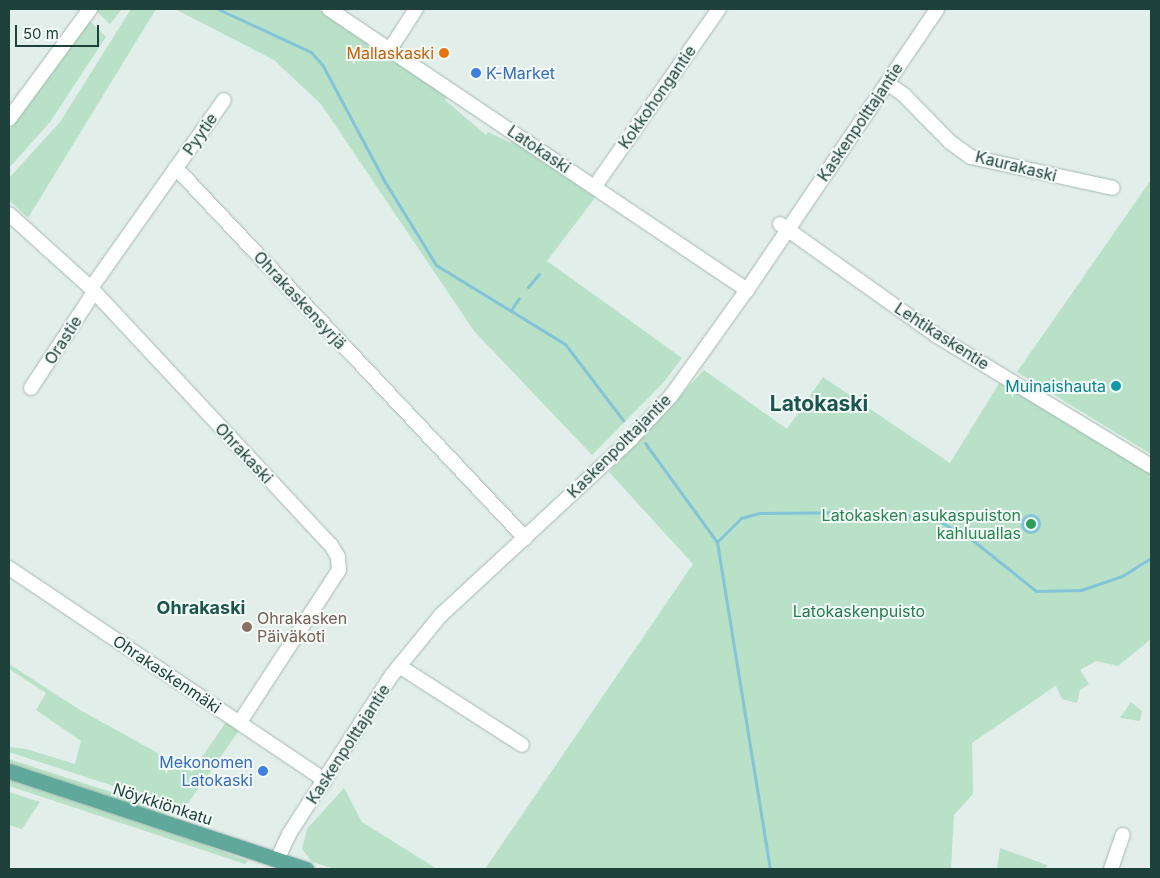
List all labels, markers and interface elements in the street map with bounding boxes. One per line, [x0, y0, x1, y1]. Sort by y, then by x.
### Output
scale bar [18, 15, 101, 47]
text: 50 m [23, 24, 59, 43]
street label: Kokkohongantie [614, 42, 700, 152]
place label: Mallaskaski [347, 43, 434, 63]
marker: Mallaskaski [438, 47, 450, 59]
street label: Kaskenpolttajantie [813, 59, 907, 185]
place label: K-Market [486, 63, 555, 83]
marker: K-Market [470, 67, 482, 79]
street label: Pyytie [179, 109, 221, 159]
street label: Latokaski [504, 121, 574, 177]
street label: Kaurakaski [973, 147, 1059, 185]
street label: Ohrakaskensyrjä [250, 247, 350, 353]
street label: Lehtikaskentie [891, 298, 993, 374]
street label: Orastie [40, 312, 86, 368]
place label: Muinaishauta [1005, 376, 1106, 396]
marker: Muinaishauta [1110, 380, 1122, 392]
street label: Kaskenpolttajantie [563, 390, 675, 502]
district label: Latokaski [770, 391, 868, 417]
street label: Ohrakaski [211, 419, 277, 487]
place label: Latokasken asukaspuiston kahluuallas [822, 505, 1021, 543]
marker: Latokasken asukaspuiston kahluuallas [1025, 518, 1037, 530]
district label: Ohrakaski [157, 597, 245, 619]
park label: Latokaskenpuisto [793, 601, 925, 621]
place label: Ohrakasken Päiväkoti [257, 608, 347, 646]
marker: Ohrakasken Päiväkoti [241, 621, 253, 633]
street label: Ohrakaskenmäki [109, 631, 225, 717]
street label: Kaskenpolttajantie [302, 681, 394, 807]
place label: Mekonomen Latokaski [159, 752, 253, 790]
marker: Mekonomen Latokaski [257, 765, 269, 777]
street label: Nöykkiönkatu [111, 779, 215, 829]

